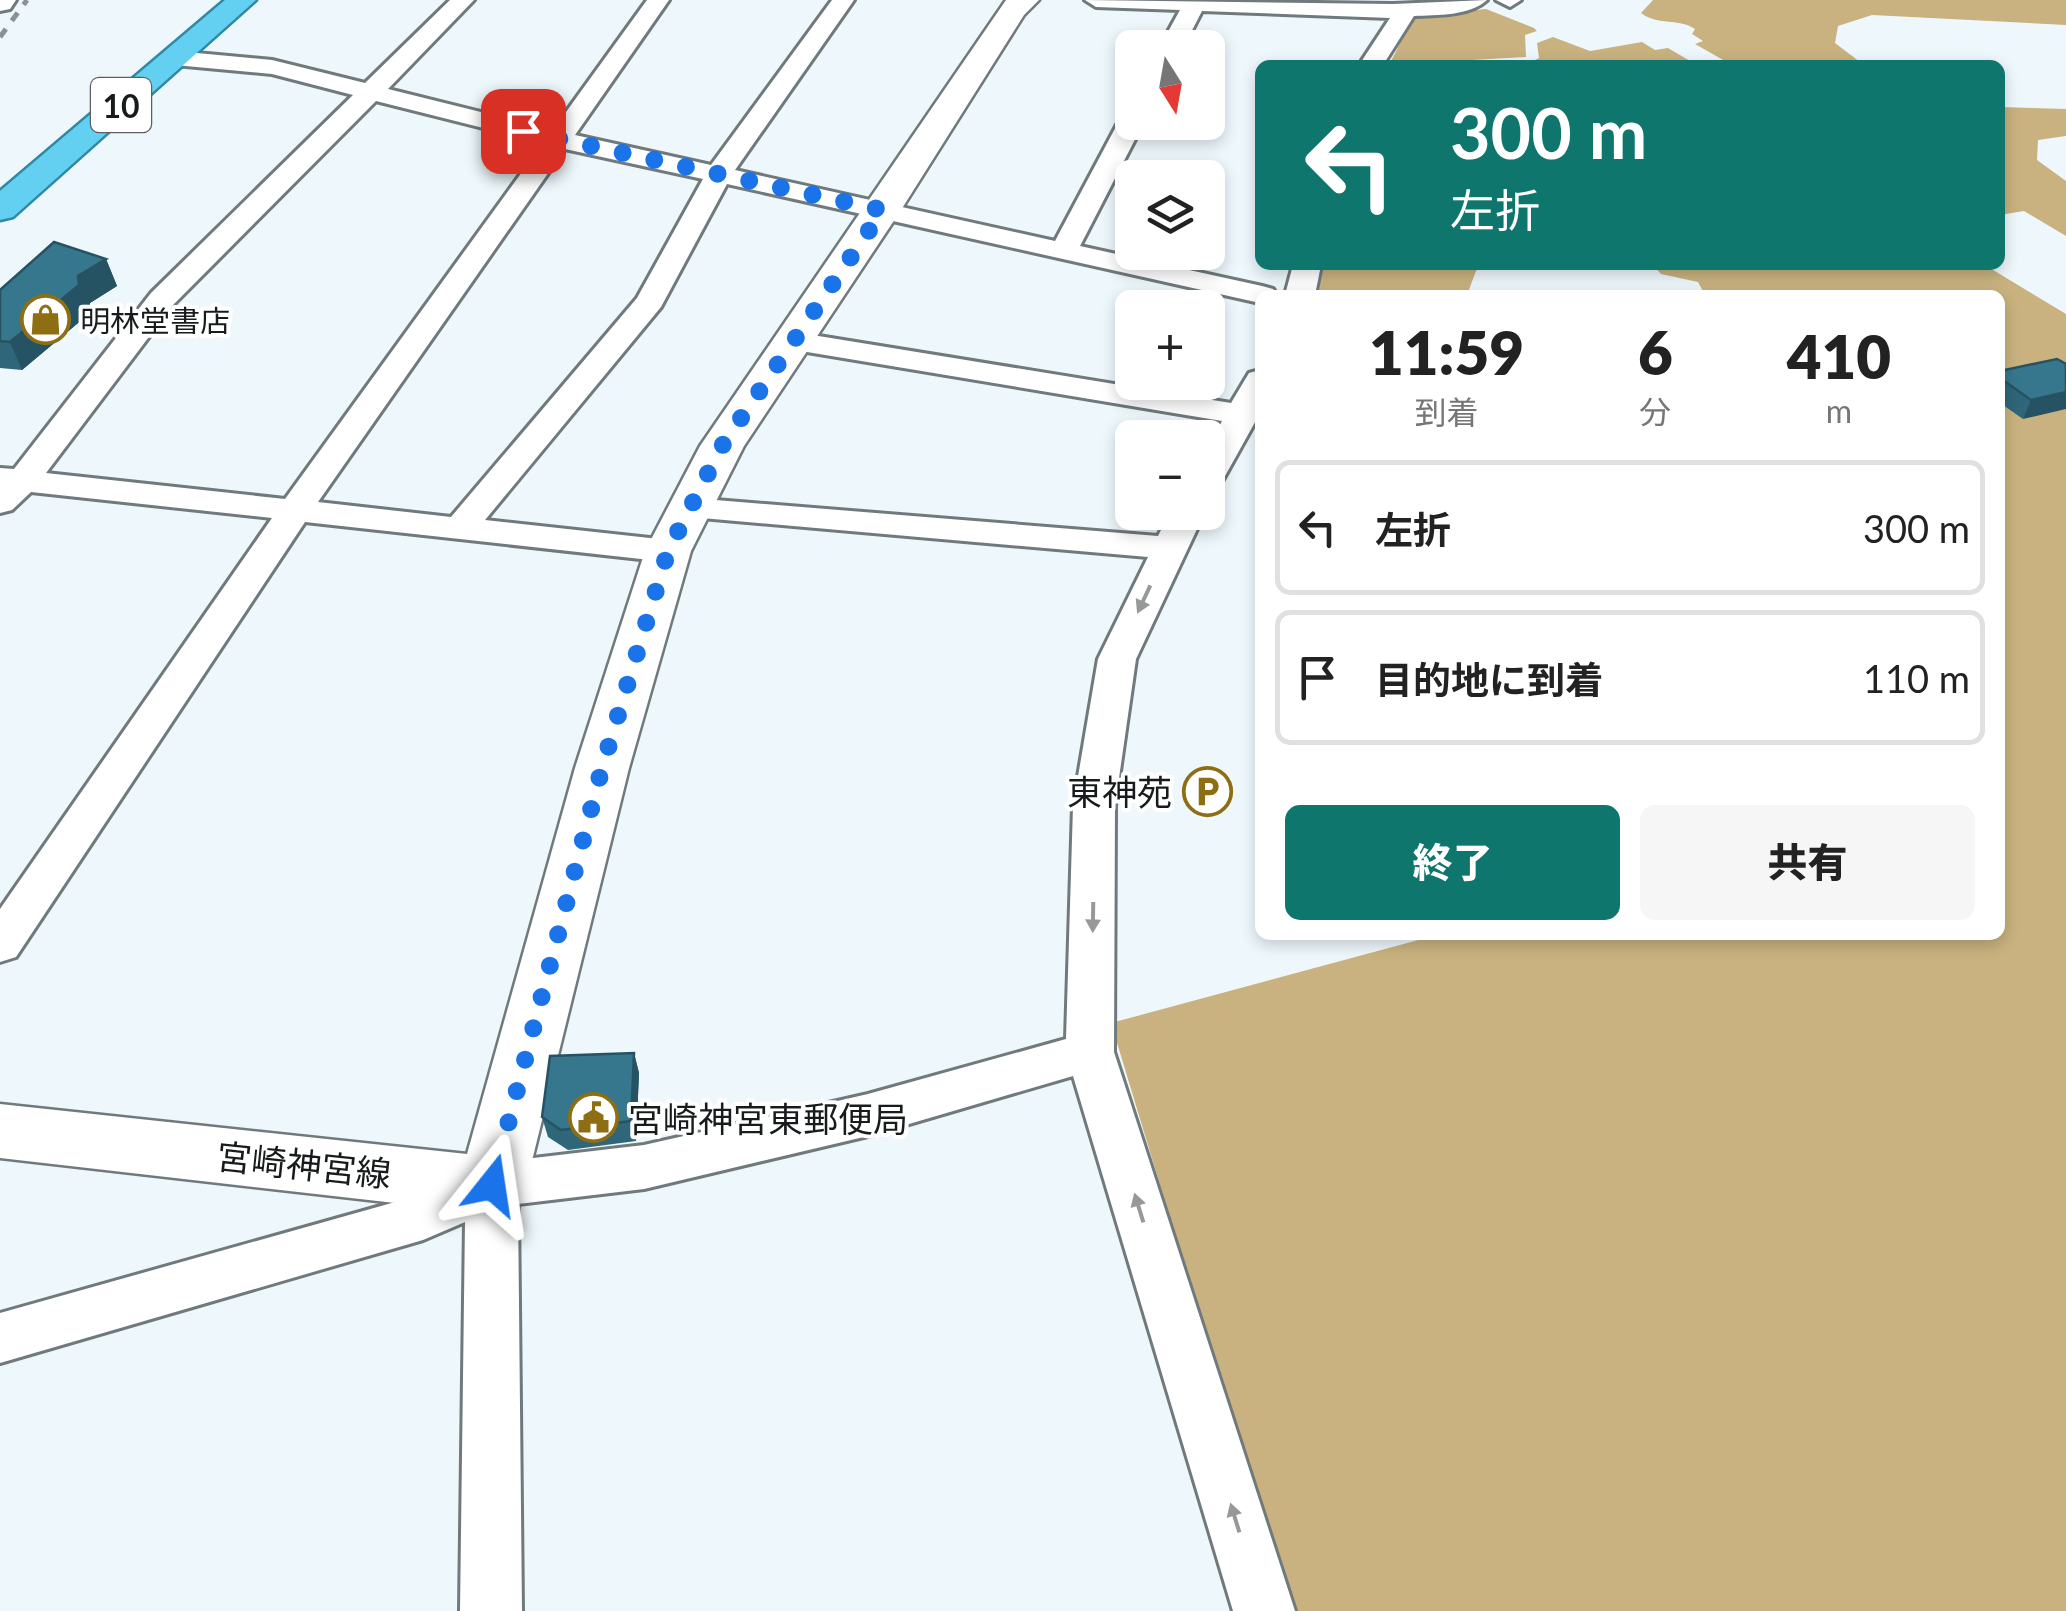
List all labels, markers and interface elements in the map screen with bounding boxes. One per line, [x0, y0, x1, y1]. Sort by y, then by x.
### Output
north arrow [1115, 30, 1225, 140]
map controls [1115, 30, 1225, 530]
road number: 10 [91, 78, 151, 132]
pin [481, 89, 566, 174]
text: 300 m [1450, 90, 1647, 174]
icon: left [1285, 100, 1415, 230]
icon: arrive [496, 104, 551, 159]
button: layers [1115, 160, 1225, 270]
text: 左折 [1450, 183, 1540, 237]
button: + [1115, 290, 1225, 400]
shop icon: 明林堂書店 [19, 294, 71, 346]
place label: 明林堂書店 [80, 302, 230, 338]
text: 11:59 [1369, 316, 1524, 388]
text: 6 [1638, 316, 1673, 388]
text: 410 [1787, 320, 1891, 392]
text: m [1826, 391, 1852, 430]
text: 到着 [1414, 392, 1478, 431]
text: 分 [1639, 392, 1671, 431]
button: − [1115, 420, 1225, 530]
icon: left [1290, 500, 1345, 555]
text: 300 m [1863, 505, 1970, 551]
text: 左折 [1375, 506, 1451, 552]
one-way arrow [1136, 585, 1153, 614]
icon: arrive [1290, 650, 1345, 705]
text: 110 m [1863, 655, 1970, 701]
text: 目的地に到着 [1375, 656, 1603, 702]
parking icon: 東神苑 [1181, 765, 1233, 817]
place label: 東神苑 [1067, 770, 1172, 812]
button: 終了 [1285, 805, 1620, 920]
button: 共有 [1640, 805, 1975, 920]
one-way arrow [1084, 901, 1100, 933]
public building icon: 宮崎神宮東郵便局 [567, 1092, 619, 1144]
place label: 宮崎神宮東郵便局 [628, 1097, 908, 1139]
position arrow [440, 1133, 544, 1237]
street label: 宮崎神宮線 [215, 1134, 393, 1194]
one-way arrow [1130, 1192, 1145, 1222]
one-way arrow [1227, 1502, 1242, 1533]

